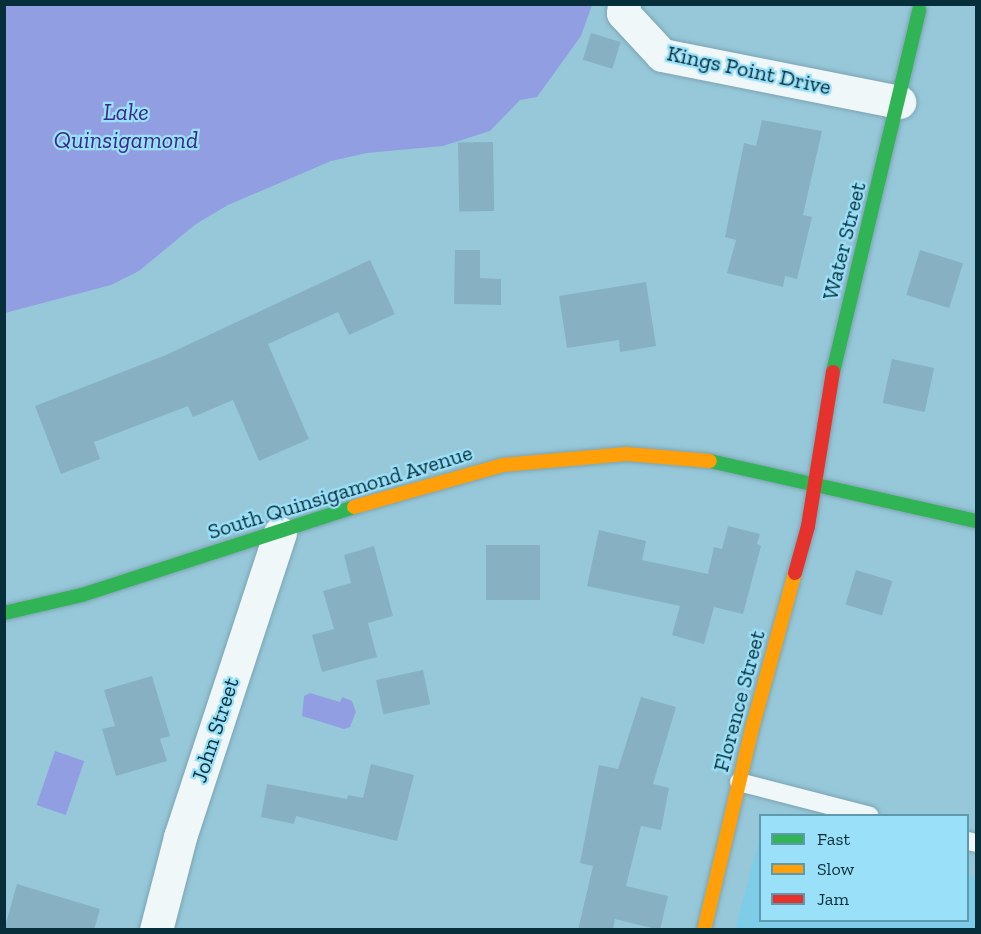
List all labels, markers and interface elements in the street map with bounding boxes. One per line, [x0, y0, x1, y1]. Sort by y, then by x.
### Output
street label: Kings Point Drive [665, 40, 833, 100]
water label: Lake Quinsigamond [54, 98, 198, 154]
street label: Water Street [817, 179, 871, 303]
street label: South Quinsigamond Avenue [204, 439, 476, 545]
street label: Florence Street [707, 628, 771, 774]
street label: John Street [186, 674, 244, 786]
legend [759, 814, 969, 922]
text: Fast [817, 828, 850, 850]
text: Slow [817, 858, 854, 880]
text: Jam [817, 888, 849, 910]

